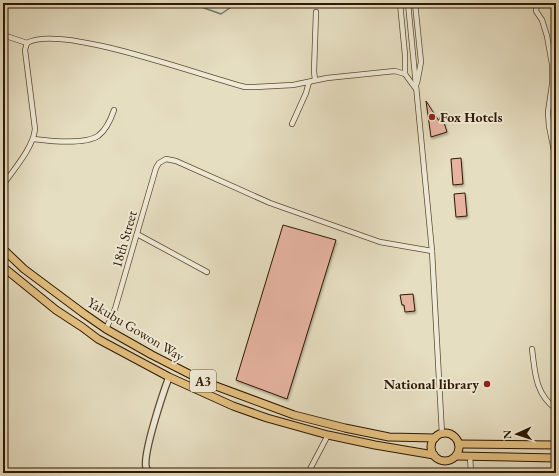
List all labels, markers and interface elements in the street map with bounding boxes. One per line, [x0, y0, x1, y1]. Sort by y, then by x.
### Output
place label: Fox Hotels [440, 108, 503, 126]
marker: Fox Hotels [427, 112, 437, 122]
street label: 18th Street [107, 208, 141, 270]
street label: Yakubu Gowon Way [84, 293, 188, 365]
road number: A3 [190, 370, 216, 392]
place label: National library [384, 375, 479, 393]
marker: National library [482, 379, 492, 389]
north arrow [497, 414, 537, 454]
text: N [500, 430, 514, 439]

